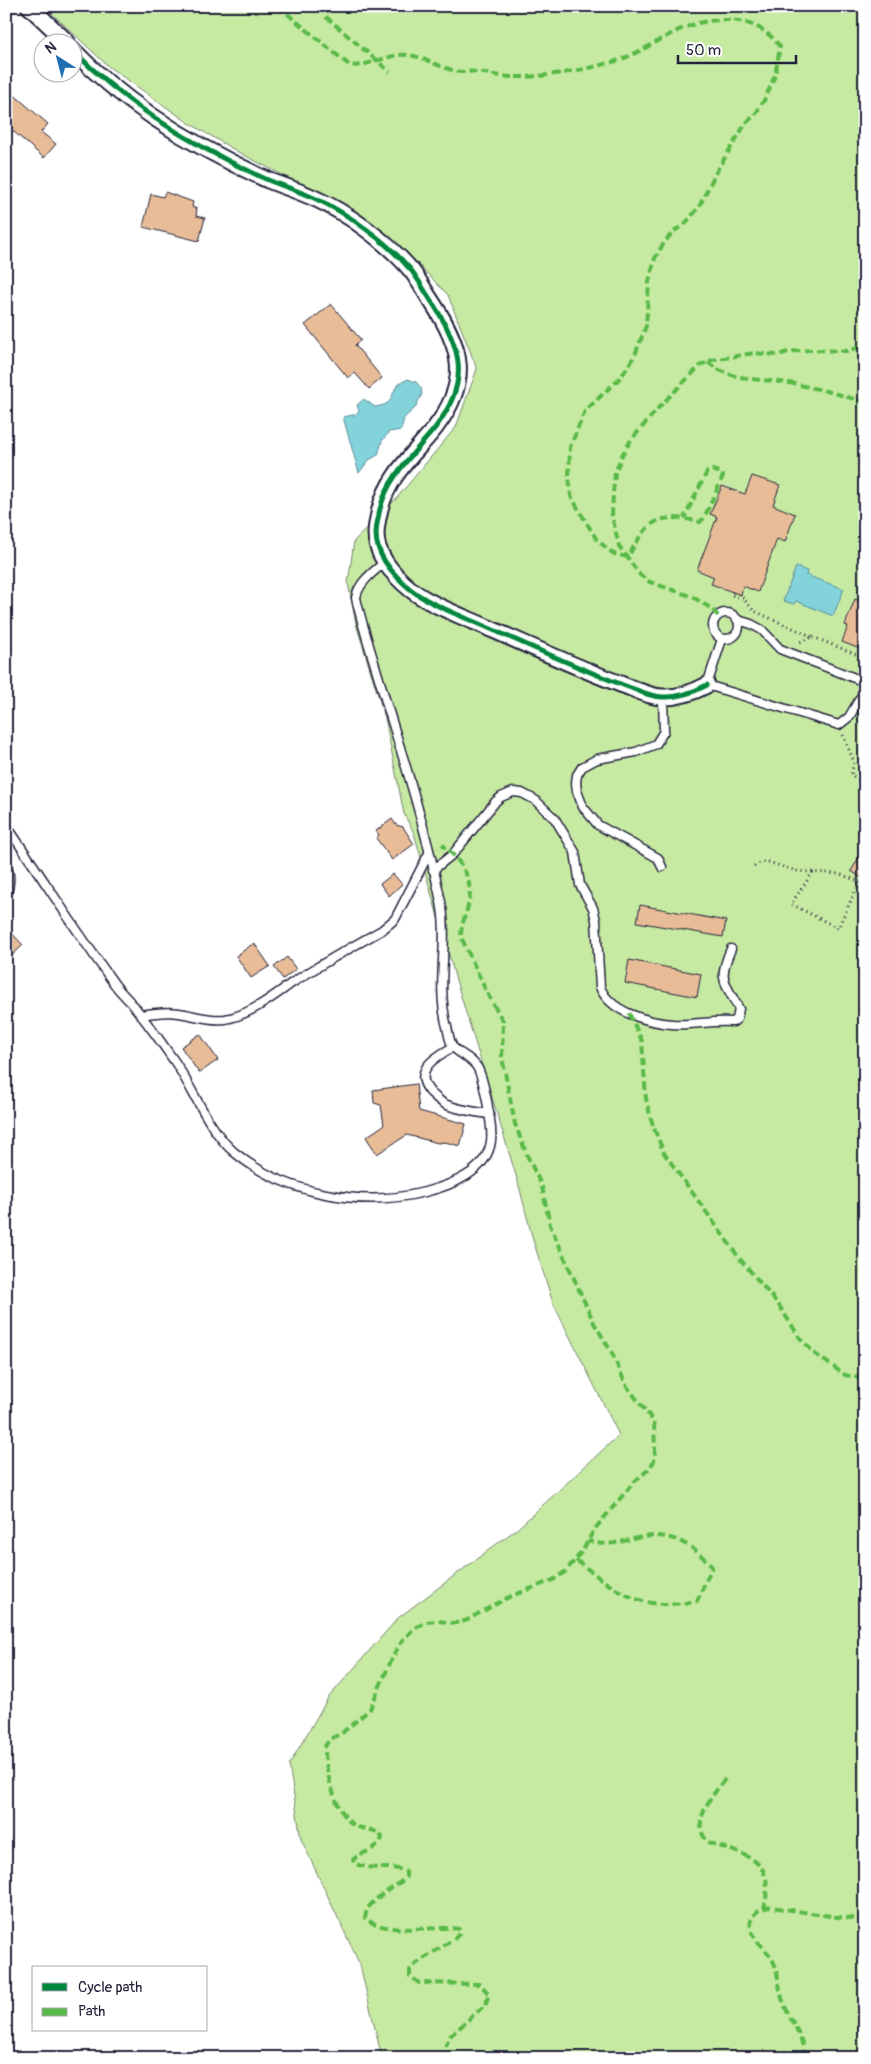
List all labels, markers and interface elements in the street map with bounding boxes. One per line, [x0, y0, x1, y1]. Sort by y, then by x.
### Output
north arrow [32, 32, 82, 82]
scale bar [678, 32, 796, 64]
text: N [42, 38, 59, 58]
text: 50 m [686, 41, 721, 60]
legend [32, 1966, 208, 2032]
text: Cycle path [78, 1978, 142, 1997]
text: Path [78, 2002, 105, 2021]

